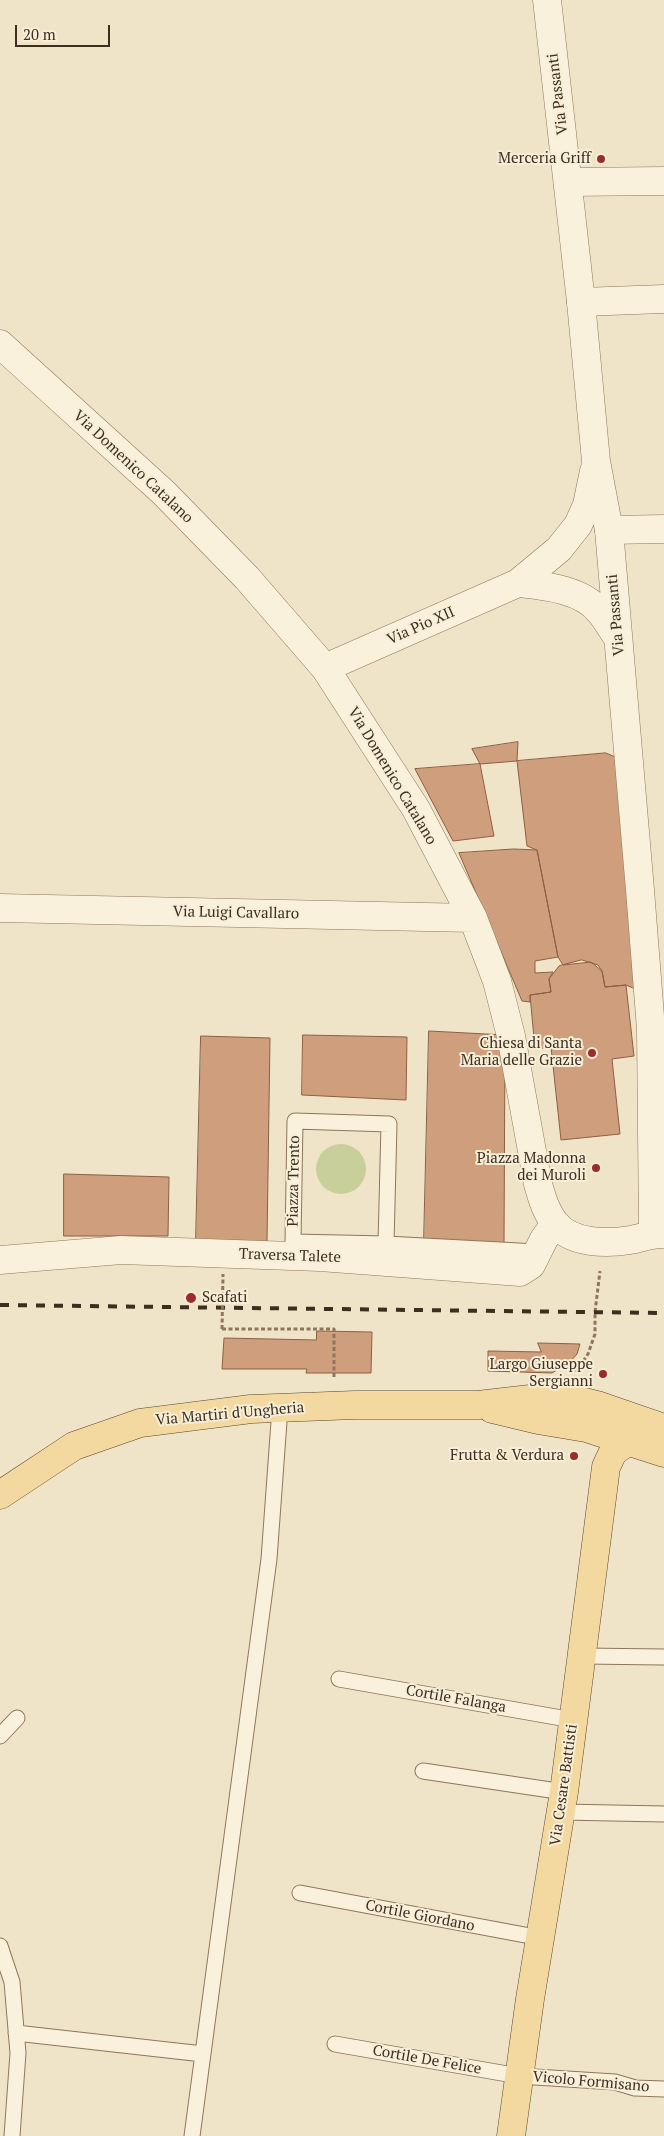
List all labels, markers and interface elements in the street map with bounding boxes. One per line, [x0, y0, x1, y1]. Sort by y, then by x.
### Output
scale bar [18, 15, 112, 47]
text: 20 m [23, 24, 56, 44]
street label: Via Passanti [544, 52, 572, 136]
place label: Merceria Griff [498, 150, 591, 168]
marker: Merceria Griff [595, 153, 607, 165]
street label: Via Domenico Catalano [69, 407, 197, 527]
street label: Via Passanti [603, 573, 629, 657]
street label: Via Pio XII [384, 603, 458, 649]
street label: Via Domenico Catalano [344, 704, 440, 848]
street label: Via Luigi Cavallaro [173, 903, 299, 923]
place label: Chiesa di Santa Maria delle Grazie [461, 1035, 582, 1070]
marker: Chiesa di Santa Maria delle Grazie [586, 1047, 598, 1059]
street label: Piazza Trento [284, 1135, 304, 1227]
place label: Piazza Madonna dei Muroli [477, 1150, 586, 1185]
marker: Piazza Madonna dei Muroli [590, 1162, 602, 1174]
street label: Traversa Talete [239, 1245, 341, 1267]
place label: Scafati [202, 1289, 247, 1307]
marker: Scafati [184, 1291, 198, 1305]
place label: Largo Giuseppe Sergianni [490, 1356, 593, 1391]
marker: Largo Giuseppe Sergianni [597, 1368, 609, 1380]
street label: Via Martiri d'Ungheria [155, 1399, 305, 1429]
place label: Frutta & Verdura [450, 1447, 564, 1465]
marker: Frutta & Verdura [568, 1450, 580, 1462]
street label: Cortile Falanga [405, 1681, 507, 1717]
street label: Via Cesare Battisti [547, 1723, 581, 1847]
street label: Cortile Giordano [364, 1897, 476, 1935]
street label: Cortile De Felice [371, 2042, 483, 2078]
street label: Vicolo Formisano [532, 2068, 650, 2096]

